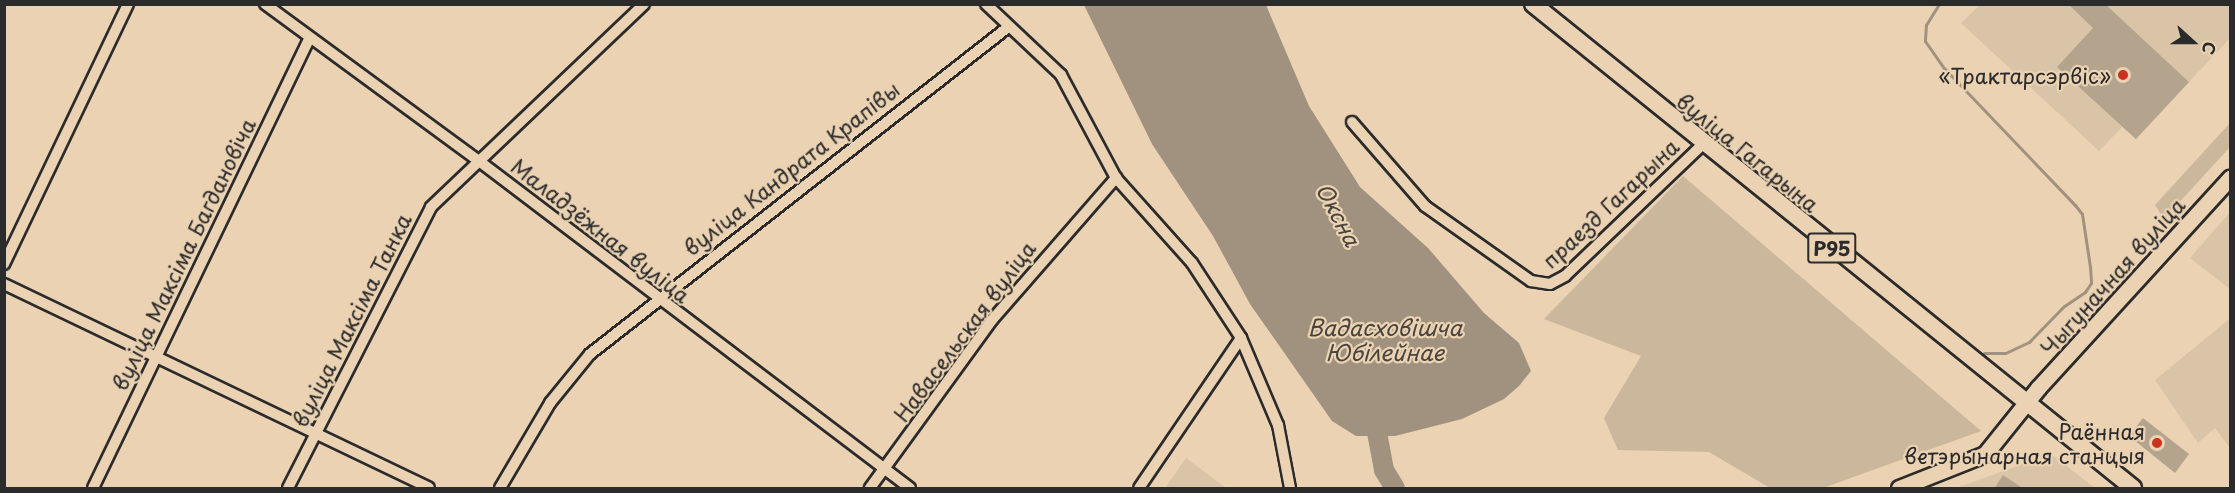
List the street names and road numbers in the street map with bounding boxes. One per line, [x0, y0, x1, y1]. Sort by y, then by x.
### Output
street label: вуліца Кандрата Крапівы [678, 76, 904, 260]
street label: вуліца Гагарына [1672, 87, 1824, 217]
street label: вуліца Максіма Багдановіча [106, 114, 260, 394]
street label: праезд Гагарына [1537, 133, 1683, 273]
street label: Маладзёжная вуліца [507, 152, 695, 308]
street label: Чыгуначная вуліца [2034, 192, 2190, 360]
street label: вуліца Максіма Танка [286, 209, 416, 431]
road number: Р95 [1806, 231, 1858, 265]
street label: Навасельская вуліца [888, 235, 1040, 427]

